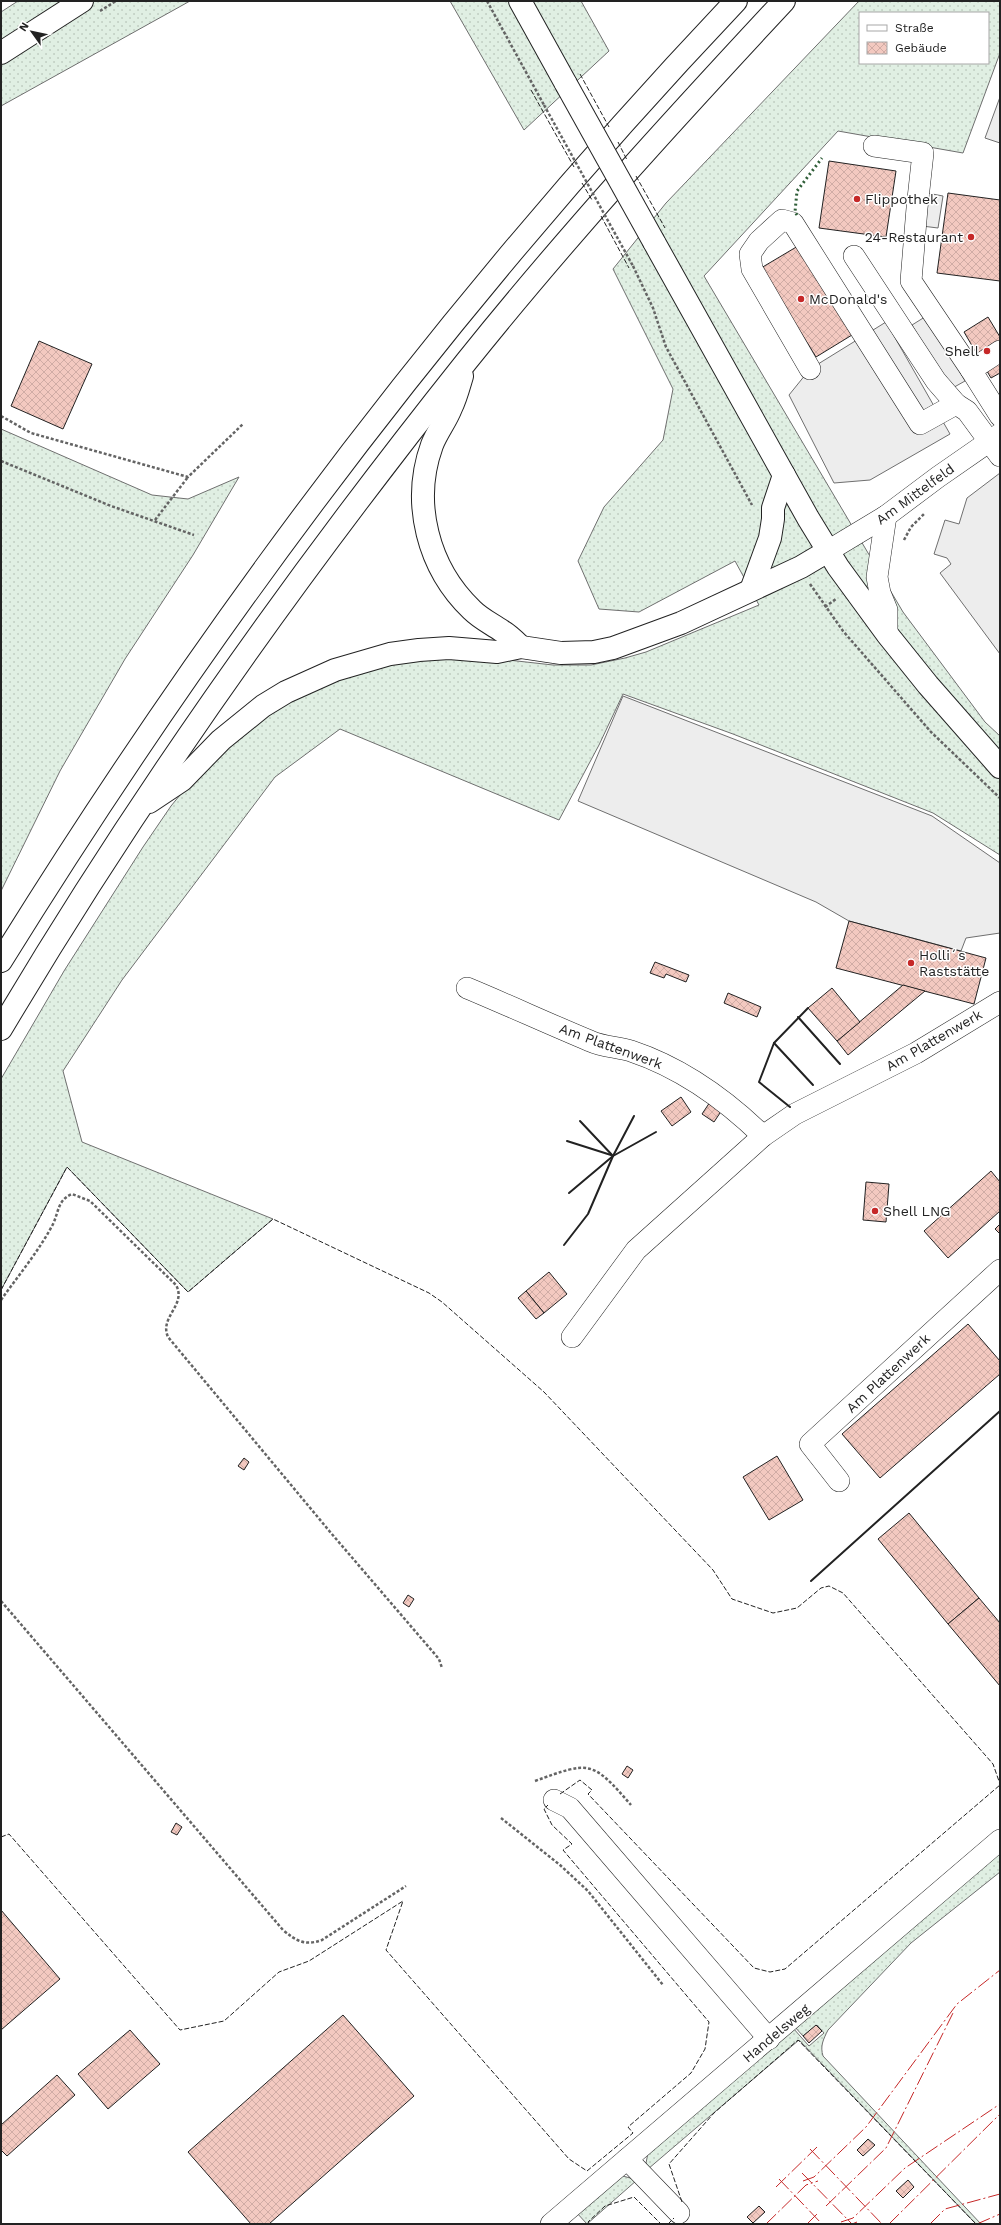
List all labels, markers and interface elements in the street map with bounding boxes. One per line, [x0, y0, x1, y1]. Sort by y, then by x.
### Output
north arrow [12, 12, 52, 52]
legend [859, 12, 989, 64]
text: N [16, 20, 32, 34]
text: Straße [895, 21, 934, 35]
text: Gebäude [895, 41, 947, 55]
place label: Flippothek [865, 191, 938, 207]
marker: Flippothek [852, 194, 862, 204]
place label: 24-Restaurant [865, 229, 963, 245]
marker: 24-Restaurant [966, 232, 976, 242]
place label: McDonald's [809, 291, 887, 307]
marker: McDonald's [796, 294, 806, 304]
place label: Shell [945, 343, 980, 359]
marker: Shell [982, 346, 992, 356]
street label: Am Mittelfeld [873, 460, 957, 528]
place label: Holli´s Raststätte [919, 947, 989, 979]
marker: Holli´s Raststätte [906, 958, 916, 968]
street label: Am Plattenwerk [883, 1006, 985, 1074]
street label: Am Plattenwerk [557, 1020, 665, 1072]
place label: Shell LNG [883, 1203, 950, 1219]
marker: Shell LNG [870, 1206, 880, 1216]
street label: Am Plattenwerk [843, 1330, 933, 1416]
street label: Handelsweg [739, 2000, 813, 2065]

